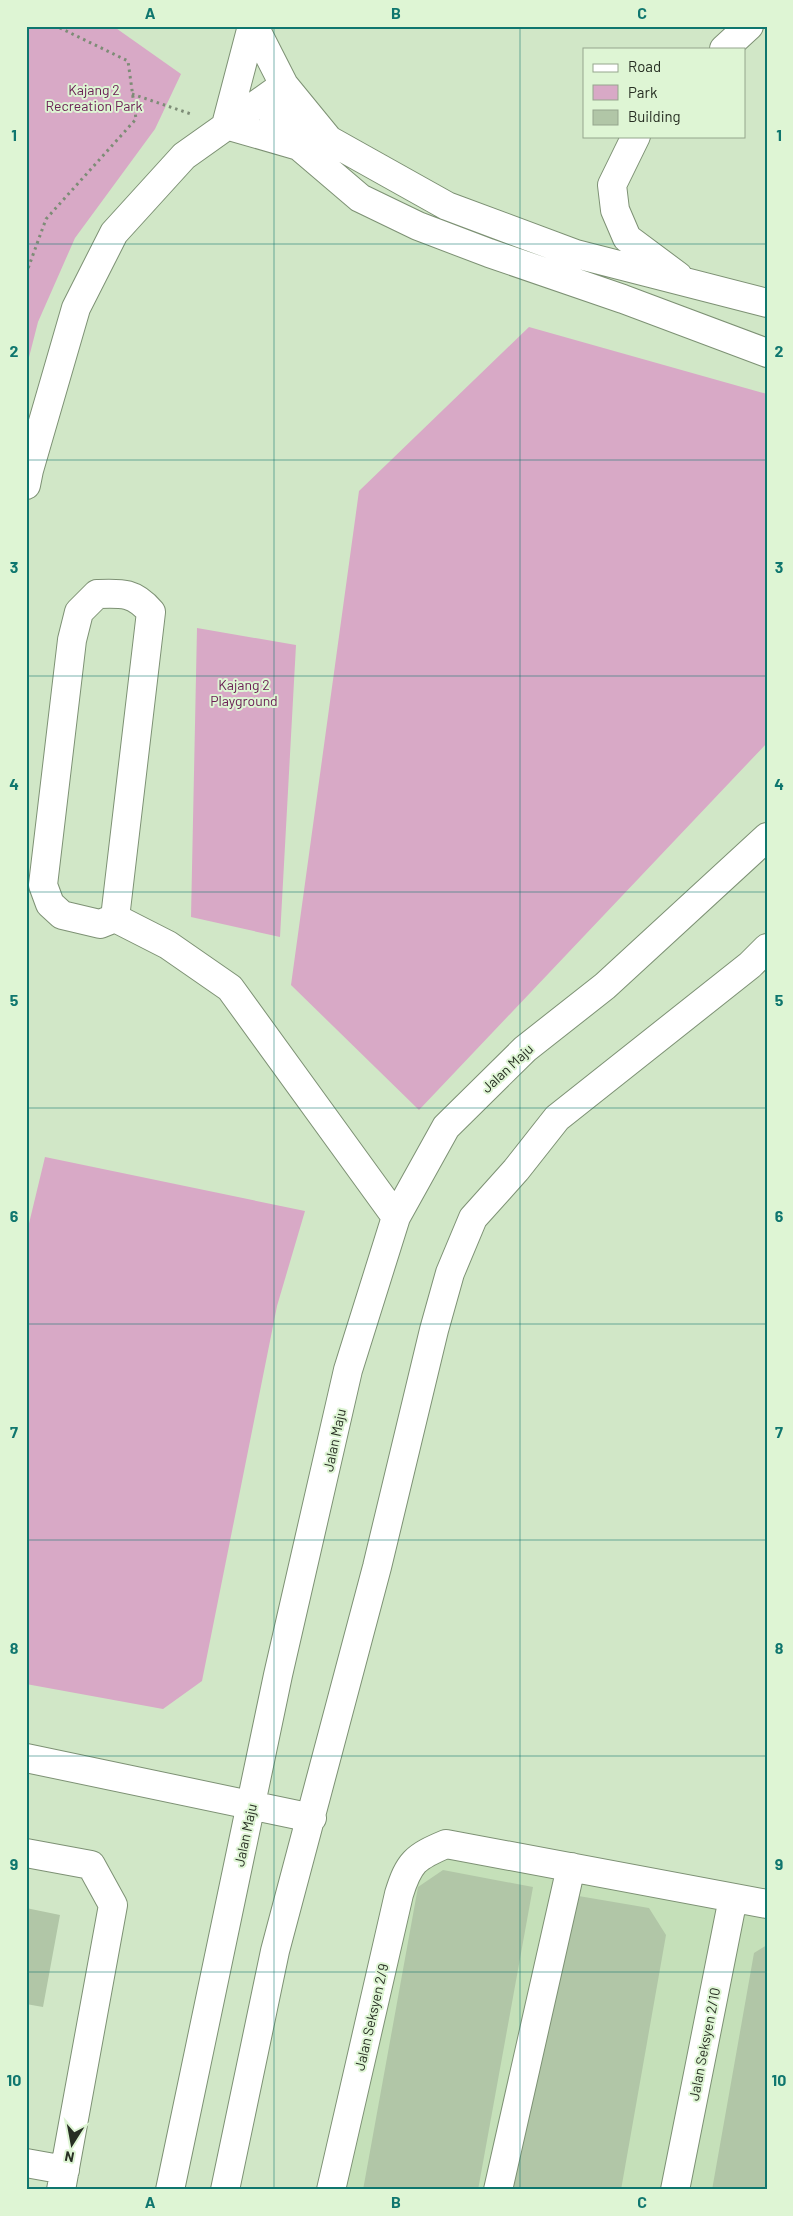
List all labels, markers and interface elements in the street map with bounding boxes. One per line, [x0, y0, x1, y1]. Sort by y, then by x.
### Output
text: A [145, 3, 156, 22]
text: B [391, 3, 401, 22]
text: C [637, 3, 647, 22]
legend [583, 48, 746, 138]
text: Road [628, 57, 661, 75]
park label: Kajang 2 Recreation Park [46, 81, 142, 114]
text: Park [628, 83, 658, 101]
text: Building [628, 107, 681, 125]
text: 1 [11, 125, 17, 144]
text: 1 [776, 125, 782, 144]
text: 2 [10, 341, 19, 360]
text: 2 [775, 341, 784, 360]
text: 3 [10, 557, 18, 576]
text: 3 [775, 557, 783, 576]
park label: Kajang 2 Playground [210, 676, 278, 709]
text: 4 [9, 774, 19, 793]
text: 4 [774, 774, 784, 793]
text: 5 [10, 990, 19, 1009]
text: 5 [775, 990, 784, 1009]
street label: Jalan Maju [478, 1040, 536, 1096]
text: 6 [10, 1206, 19, 1225]
text: 6 [775, 1206, 784, 1225]
street label: Jalan Maju [319, 1407, 349, 1473]
text: 7 [10, 1422, 18, 1441]
text: 7 [775, 1422, 783, 1441]
text: 8 [10, 1638, 19, 1657]
text: 8 [775, 1638, 784, 1657]
street label: Jalan Maju [230, 1802, 260, 1868]
text: 9 [10, 1854, 18, 1873]
text: 9 [775, 1854, 783, 1873]
street label: Jalan Seksyen 2/9 [350, 1962, 392, 2072]
street label: Jalan Seksyen 2/10 [685, 1986, 723, 2102]
text: 10 [7, 2070, 21, 2089]
text: 10 [772, 2070, 786, 2089]
north arrow [48, 2118, 98, 2168]
text: N [63, 2148, 76, 2166]
text: A [145, 2192, 156, 2211]
text: B [391, 2192, 401, 2211]
text: C [637, 2192, 647, 2211]

